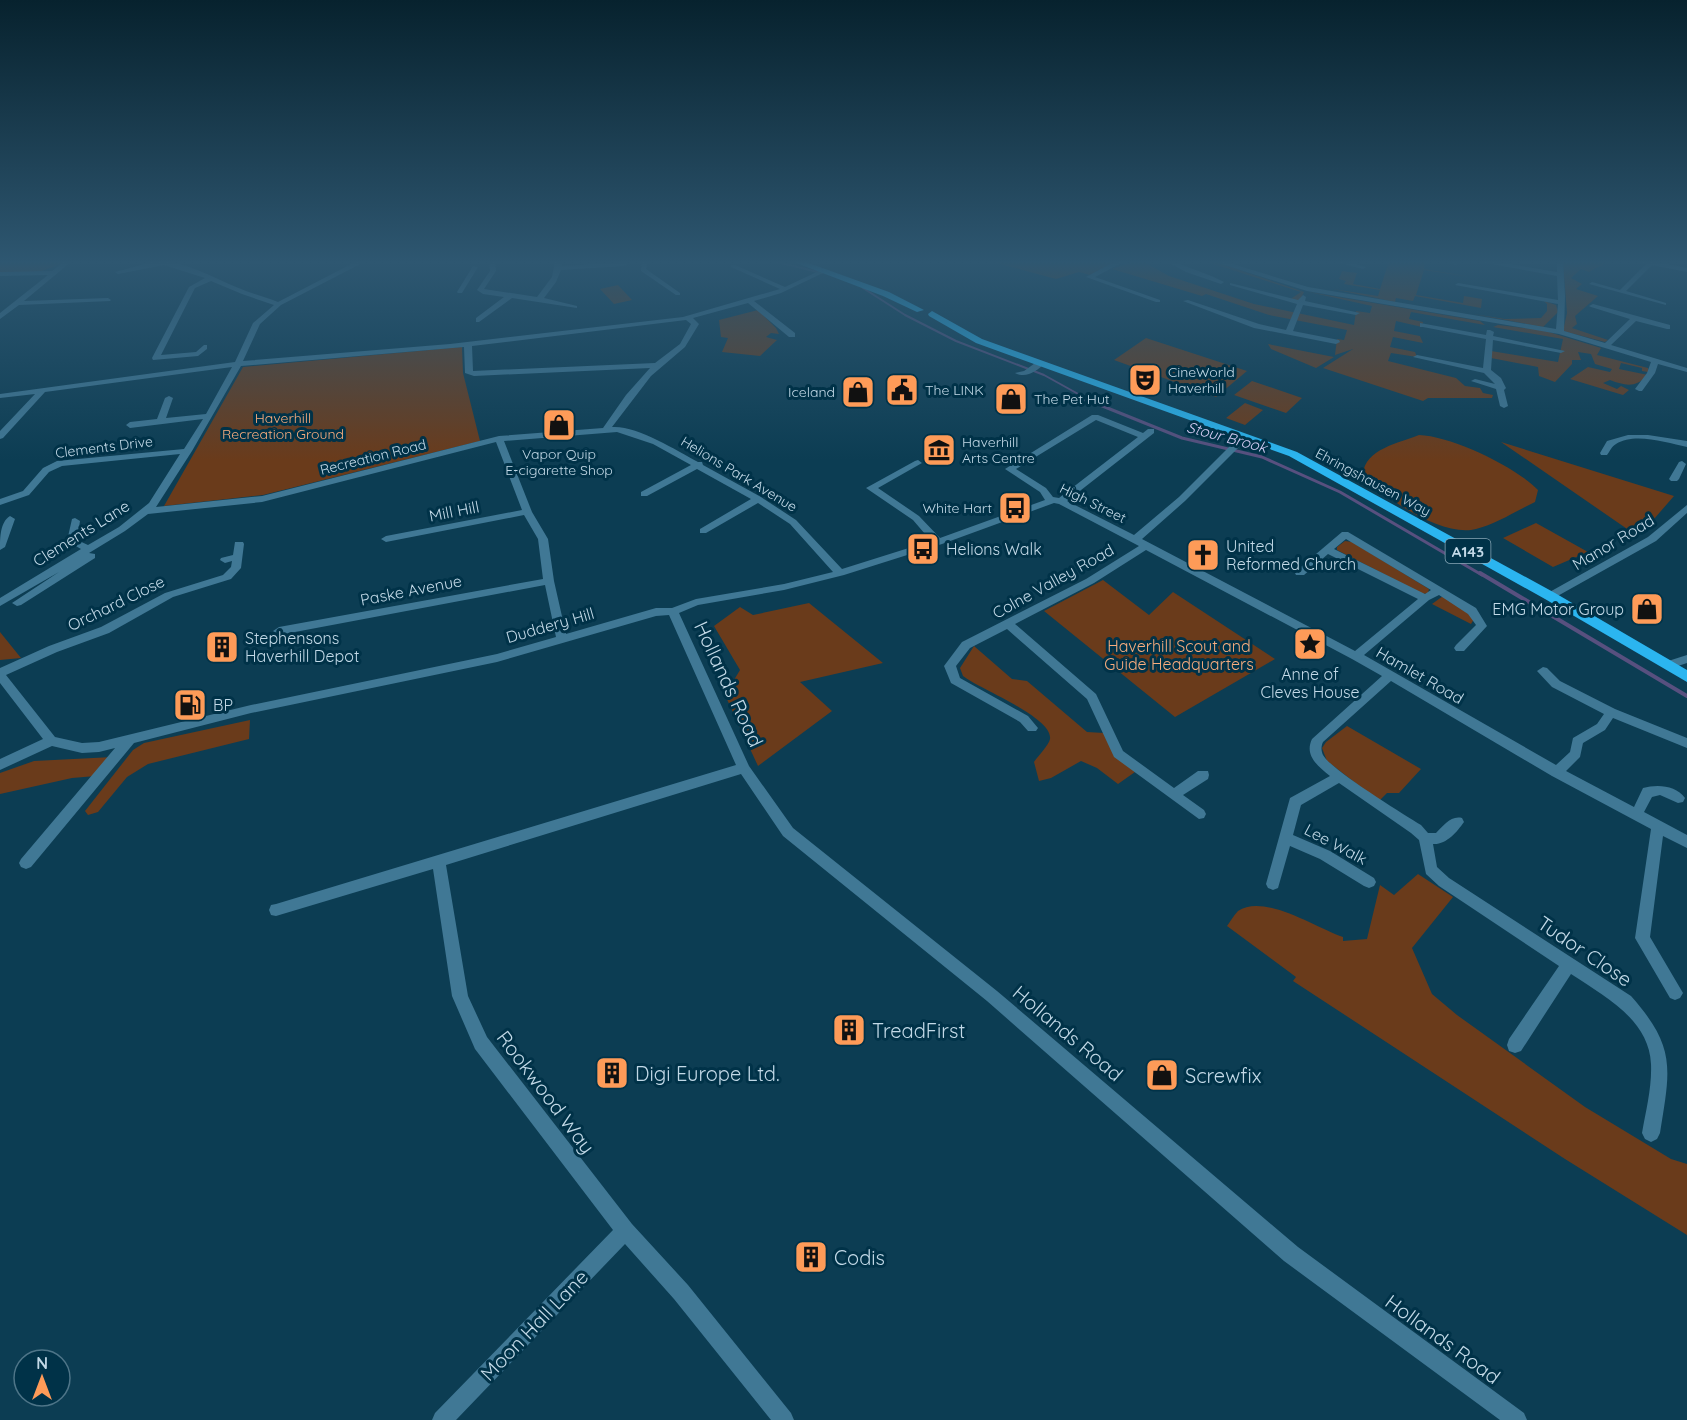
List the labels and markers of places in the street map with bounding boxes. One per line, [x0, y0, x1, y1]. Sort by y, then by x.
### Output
theatre icon: CineWorld Haverhill [1127, 362, 1163, 398]
place label: CineWorld Haverhill [1168, 363, 1235, 397]
public building icon: The LINK [884, 372, 920, 408]
shop icon: Iceland [840, 374, 876, 410]
place label: The LINK [925, 381, 984, 399]
shop icon: The Pet Hut [993, 381, 1029, 417]
place label: Iceland [788, 383, 835, 401]
place label: The Pet Hut [1034, 390, 1110, 408]
shop icon: Vapor Quip E-cigarette Shop [541, 407, 577, 443]
museum icon: Haverhill Arts Centre [921, 432, 957, 468]
place label: Haverhill Arts Centre [962, 433, 1035, 467]
place label: Vapor Quip E-cigarette Shop [505, 445, 613, 479]
bus stop icon: White Hart [997, 490, 1033, 526]
place label: White Hart [922, 499, 992, 517]
bus stop icon: Helions Walk [905, 531, 941, 567]
place label: United Reformed Church [1226, 536, 1356, 574]
church icon: United Reformed Church [1185, 537, 1221, 573]
place label: Helions Walk [946, 539, 1042, 559]
shop icon: EMG Motor Group [1629, 591, 1665, 627]
place label: EMG Motor Group [1492, 599, 1624, 619]
place icon: Anne of Cleves House [1292, 626, 1328, 662]
place label: Stephensons Haverhill Depot [245, 628, 359, 666]
building icon: Stephensons Haverhill Depot [204, 629, 240, 665]
place label: Anne of Cleves House [1260, 664, 1360, 702]
fuel station icon: BP [172, 687, 208, 723]
place label: BP [213, 695, 233, 715]
building icon: TreadFirst [831, 1012, 867, 1048]
place label: TreadFirst [872, 1018, 965, 1043]
building icon: Digi Europe Ltd. [594, 1055, 630, 1091]
shop icon: Screwfix [1144, 1057, 1180, 1093]
place label: Digi Europe Ltd. [635, 1061, 780, 1086]
place label: Screwfix [1185, 1063, 1261, 1088]
building icon: Codis [793, 1239, 829, 1275]
place label: Codis [834, 1245, 885, 1270]

